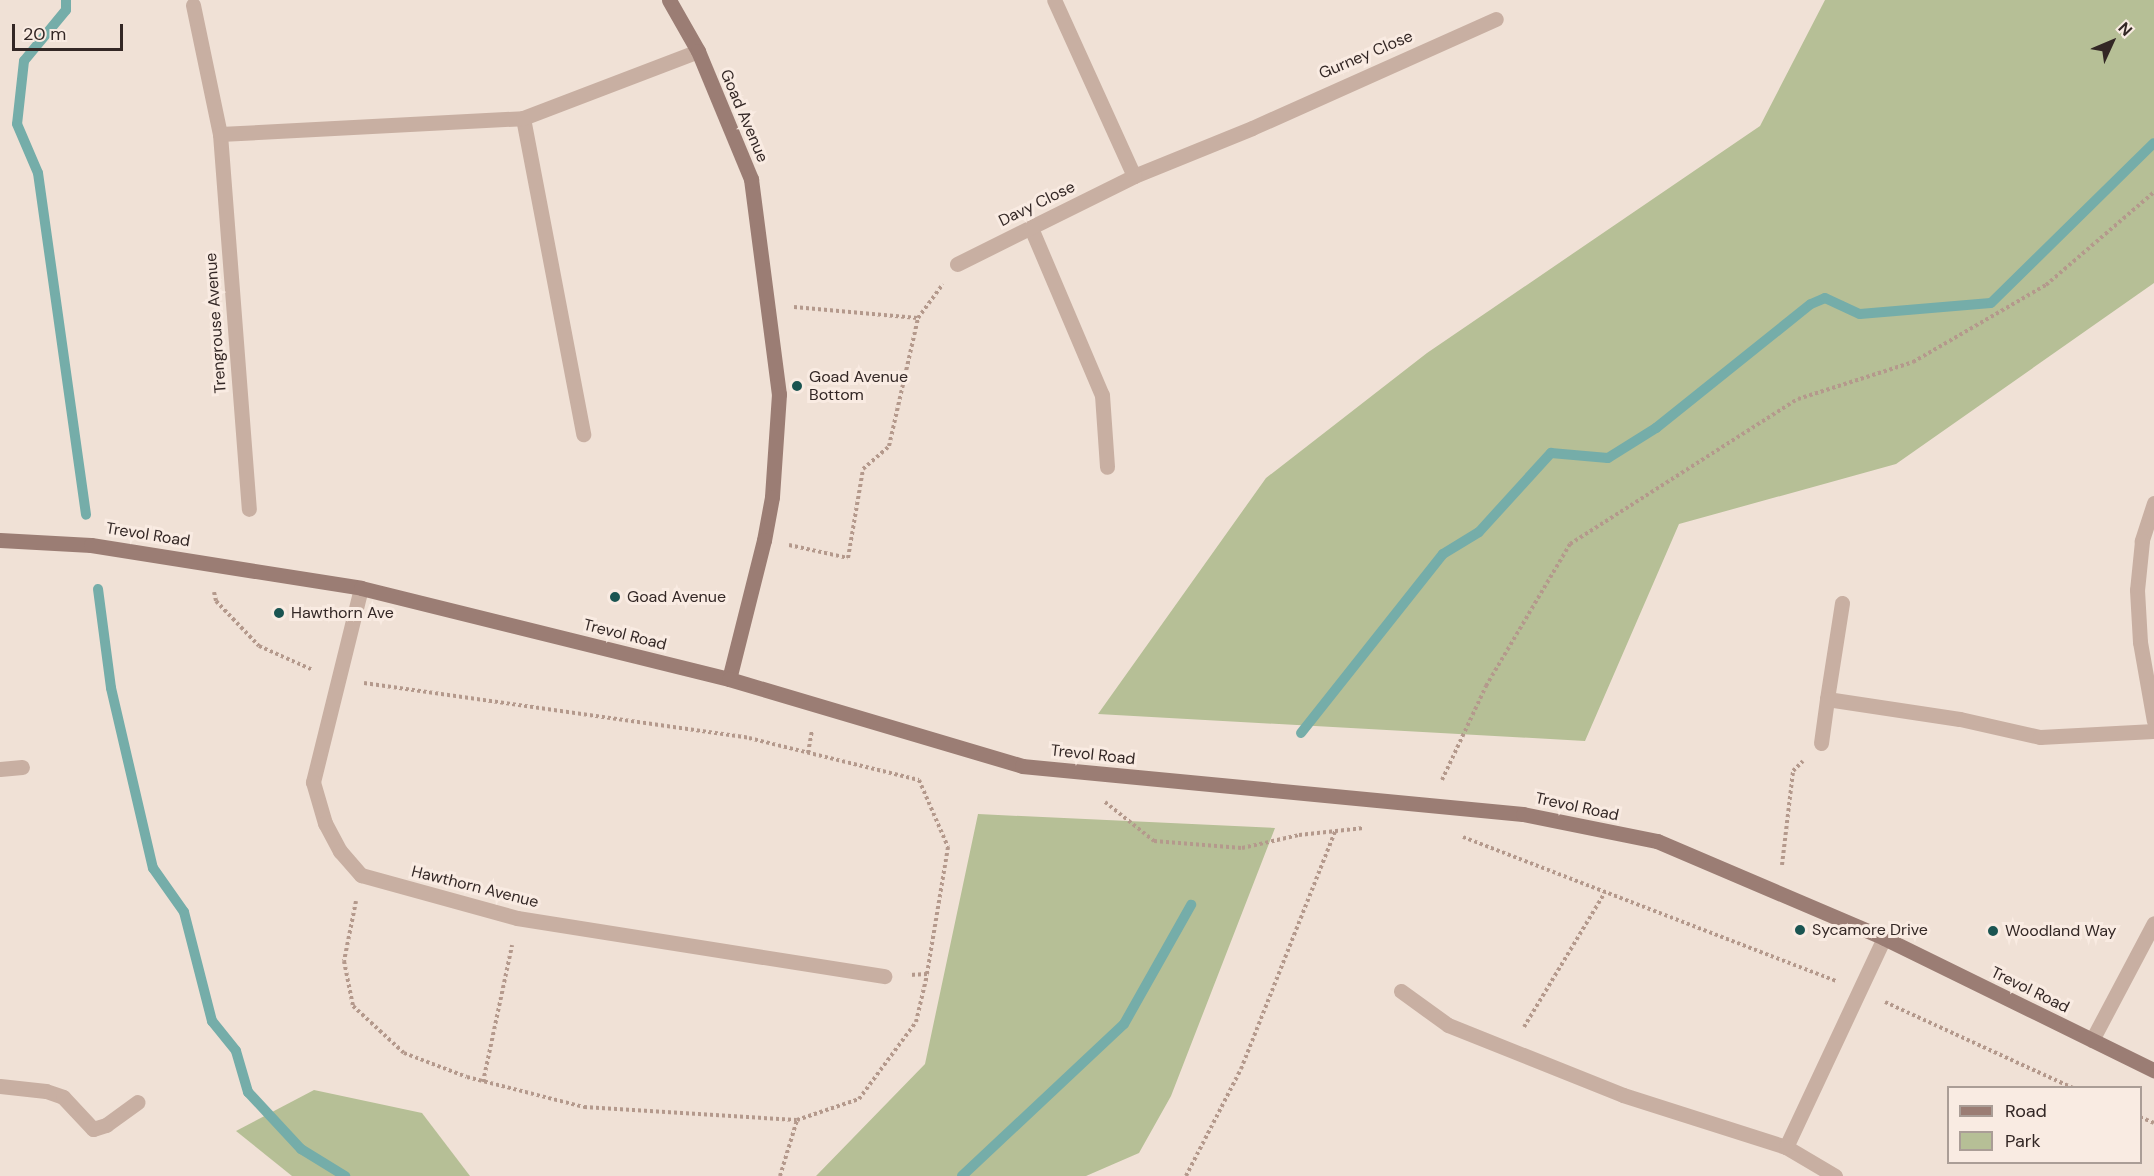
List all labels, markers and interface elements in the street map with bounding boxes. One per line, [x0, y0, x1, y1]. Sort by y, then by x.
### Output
scale bar [15, 12, 126, 50]
north arrow [2082, 12, 2142, 72]
text: N [2114, 18, 2137, 41]
text: 20 m [23, 22, 66, 46]
street label: Gurney Close [1316, 27, 1416, 83]
street label: Goad Avenue [716, 67, 772, 165]
street label: Davy Close [996, 177, 1078, 231]
street label: Trengrouse Avenue [202, 252, 230, 394]
place label: Goad Avenue Bottom [809, 367, 908, 405]
marker: Goad Avenue Bottom [790, 379, 804, 393]
street label: Trevol Road [105, 519, 191, 551]
place label: Goad Avenue [627, 587, 726, 607]
marker: Goad Avenue [608, 590, 622, 604]
place label: Hawthorn Ave [291, 603, 394, 623]
marker: Hawthorn Ave [272, 606, 286, 620]
street label: Trevol Road [581, 615, 669, 655]
street label: Trevol Road [1050, 741, 1136, 769]
street label: Trevol Road [1533, 789, 1621, 825]
street label: Hawthorn Avenue [409, 862, 541, 912]
place label: Sycamore Drive [1812, 920, 1928, 940]
place label: Woodland Way [2005, 921, 2116, 941]
marker: Sycamore Drive [1793, 923, 1807, 937]
marker: Woodland Way [1986, 924, 2000, 938]
street label: Trevol Road [1988, 963, 2072, 1017]
legend [1947, 1086, 2142, 1164]
text: Road [2005, 1099, 2047, 1123]
text: Park [2005, 1129, 2041, 1153]

